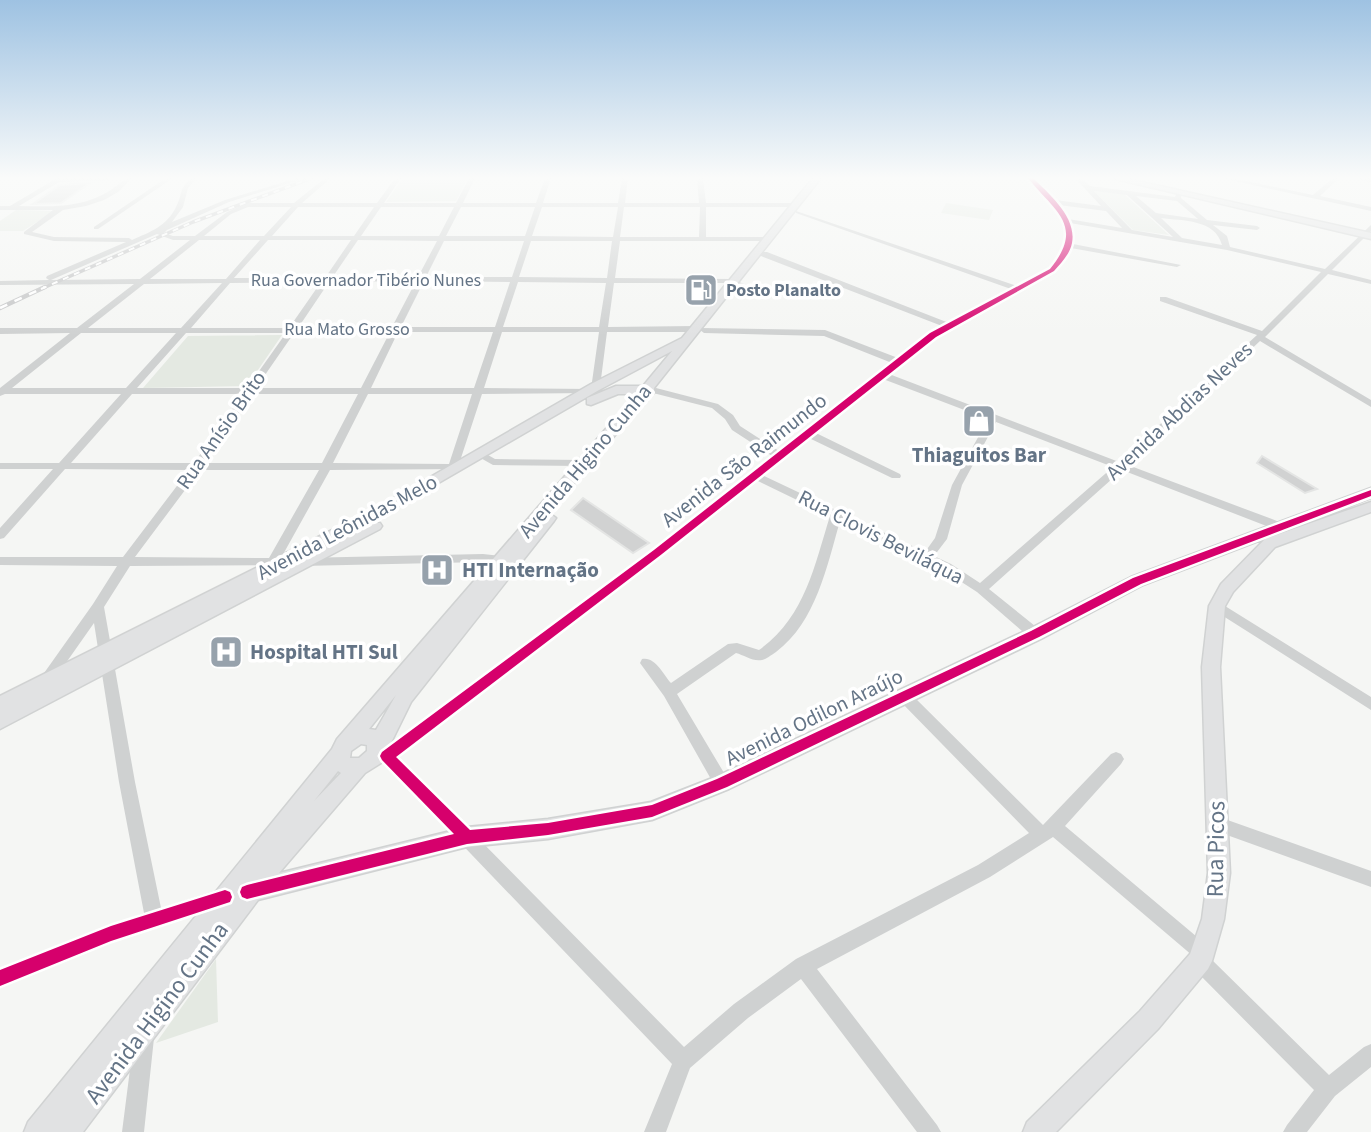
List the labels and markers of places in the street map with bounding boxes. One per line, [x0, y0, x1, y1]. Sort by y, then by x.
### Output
fuel station icon: Posto Planalto [682, 271, 720, 309]
place label: Posto Planalto [726, 278, 841, 303]
shop icon: Thiaguitos Bar [960, 402, 998, 440]
place label: Thiaguitos Bar [912, 440, 1047, 470]
hospital icon: HTI Internação [418, 551, 456, 589]
place label: HTI Internação [462, 555, 599, 585]
hospital icon: Hospital HTI Sul [207, 633, 245, 671]
place label: Hospital HTI Sul [250, 637, 398, 667]

